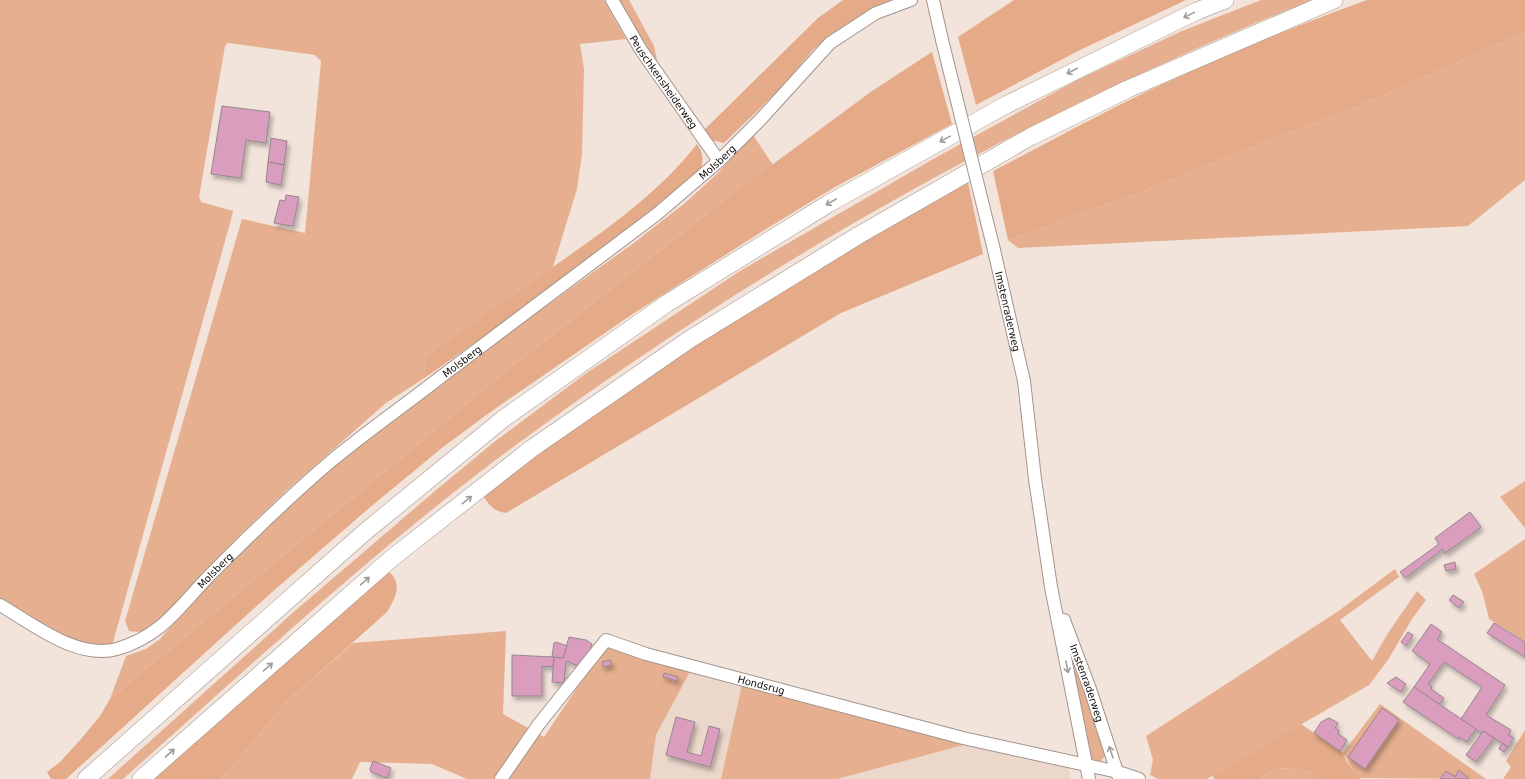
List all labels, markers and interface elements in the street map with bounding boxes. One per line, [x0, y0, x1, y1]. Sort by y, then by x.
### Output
one-way arrow [1183, 12, 1195, 19]
street label: Peuschkensheiderweg [628, 33, 700, 131]
one-way arrow [1066, 68, 1078, 76]
one-way arrow [939, 135, 951, 143]
street label: Molsberg [697, 143, 738, 182]
one-way arrow [825, 199, 837, 207]
street label: Imstenraderweg [993, 270, 1022, 353]
street label: Molsberg [441, 343, 484, 380]
one-way arrow [461, 495, 472, 504]
street label: Molsberg [195, 551, 235, 591]
one-way arrow [360, 577, 371, 586]
street label: Imstenraderweg [1068, 643, 1105, 723]
one-way arrow [1064, 660, 1072, 673]
one-way arrow [263, 663, 273, 672]
street label: Hondsrug [736, 674, 786, 697]
one-way arrow [1107, 745, 1114, 758]
one-way arrow [165, 749, 176, 758]

